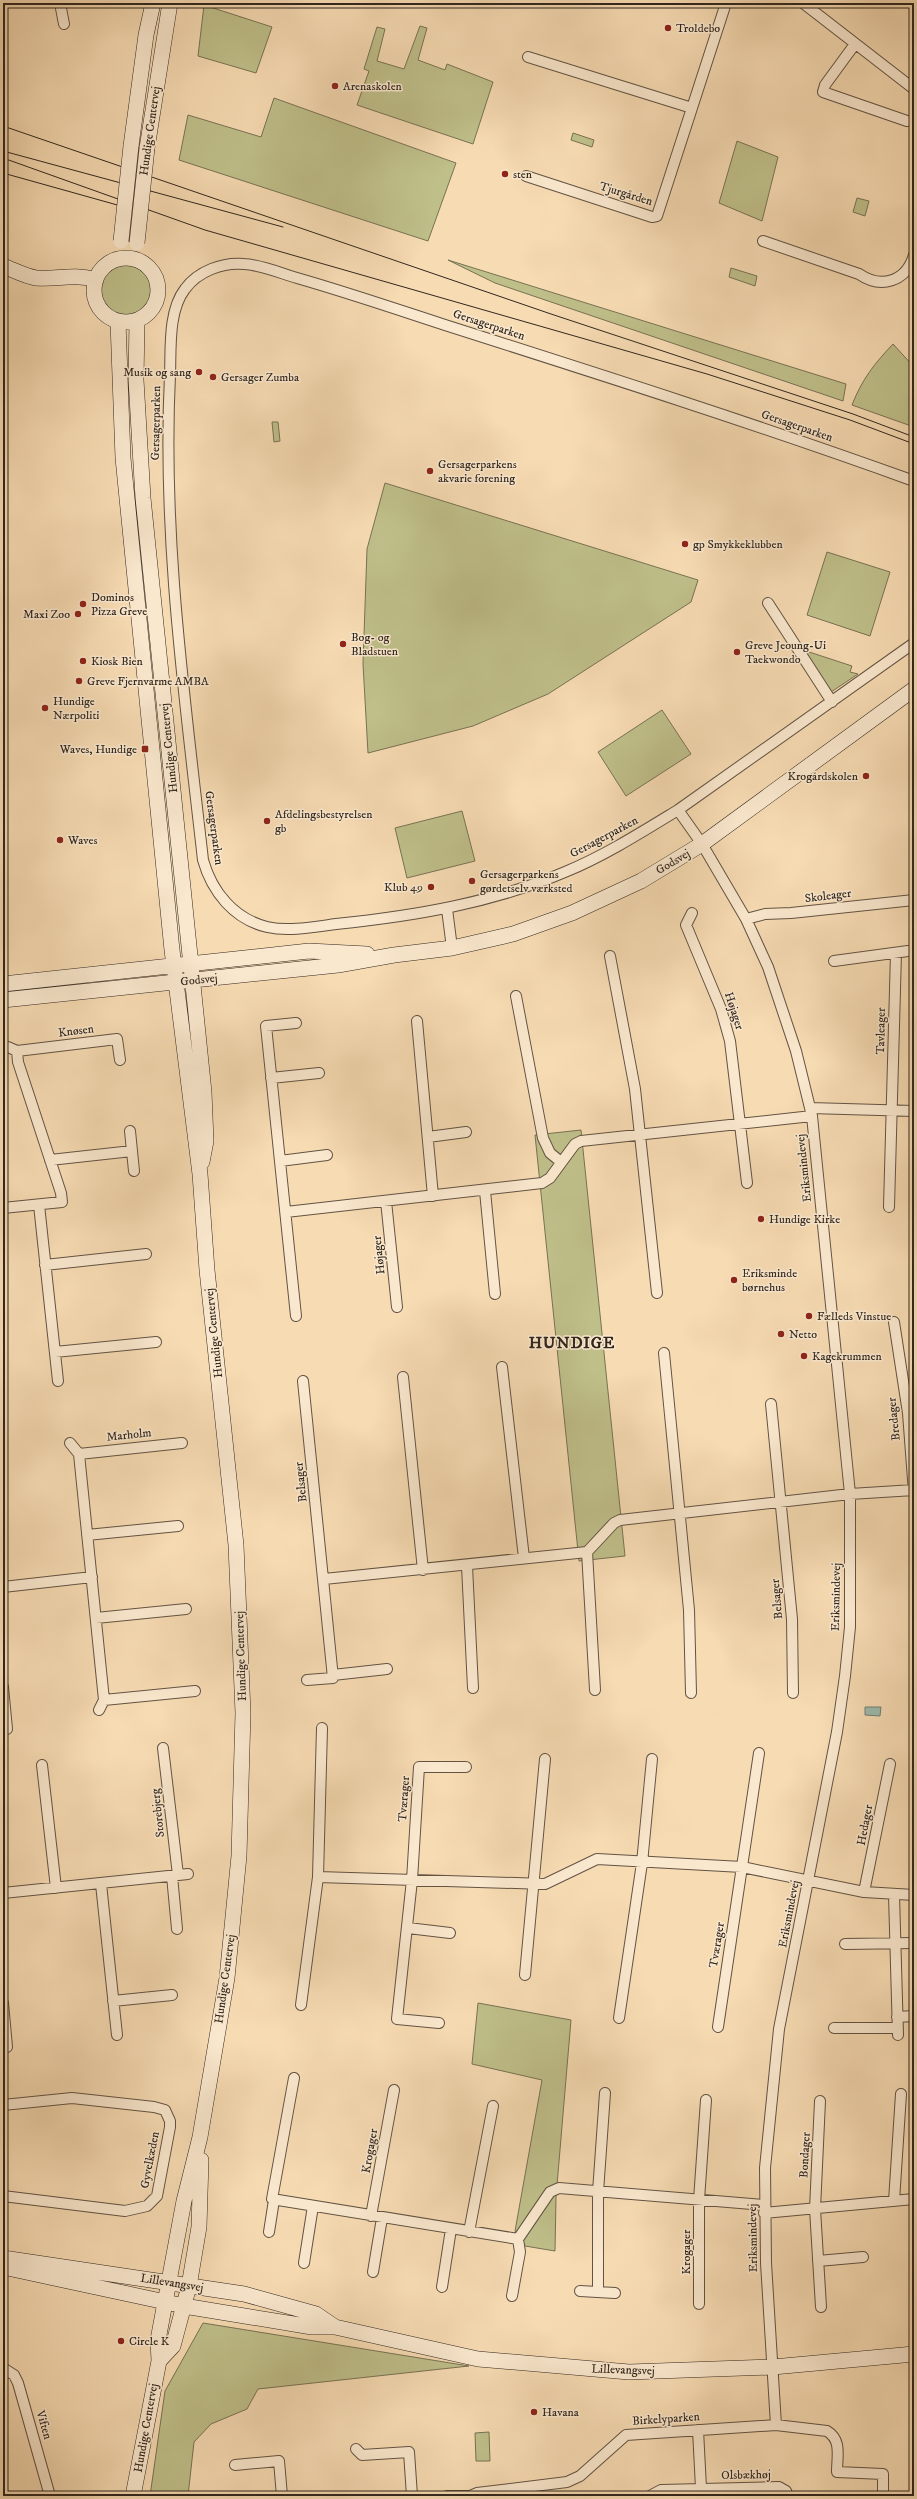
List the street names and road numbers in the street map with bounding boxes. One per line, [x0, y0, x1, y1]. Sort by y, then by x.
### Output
street label: Hundige Centervej [136, 85, 164, 177]
street label: Tjurgården [598, 179, 655, 209]
street label: Gersagerparken [451, 306, 528, 344]
street label: Gersagerparken [148, 385, 164, 461]
street label: Gersagerparken [759, 407, 836, 446]
street label: Hundige Centervej [157, 702, 181, 794]
street label: Gersagerparken [201, 790, 227, 867]
street label: Gersagerparken [567, 812, 641, 861]
street label: Godsvej [653, 846, 693, 878]
street label: Skoleager [804, 886, 853, 906]
street label: Godsvej [180, 971, 218, 989]
street label: Højager [721, 990, 747, 1032]
street label: Tavleager [873, 1007, 889, 1055]
street label: Knøsen [57, 1021, 95, 1041]
street label: Eriksmindevej [793, 1133, 815, 1203]
street label: Højager [369, 1234, 388, 1275]
street label: Hundige Centervej [202, 1287, 226, 1379]
street label: Bredager [884, 1396, 904, 1441]
street label: Marholm [106, 1425, 152, 1445]
street label: Belsager [291, 1461, 311, 1503]
street label: Eriksmindevej [828, 1563, 844, 1631]
street label: Belsager [768, 1578, 786, 1620]
street label: Hundige Centervej [232, 1611, 250, 1701]
street label: Tværager [395, 1775, 413, 1822]
street label: Storebjerg [148, 1788, 168, 1838]
street label: Hedager [854, 1803, 876, 1847]
street label: Eriksmindevej [775, 1879, 803, 1949]
street label: Tværager [706, 1921, 728, 1969]
street label: Hundige Centervej [211, 1933, 239, 2025]
street label: Krogager [359, 2127, 381, 2174]
street label: Gyvelkæden [137, 2129, 163, 2190]
street label: Bondager [796, 2131, 814, 2178]
street label: Eriksmindevej [745, 2204, 761, 2272]
street label: Krogager [679, 2229, 694, 2274]
street label: Lillevangsvej [139, 2271, 205, 2295]
street label: Lillevangsvej [591, 2361, 655, 2379]
street label: Hundige Centervej [131, 2382, 161, 2474]
street label: Viften [32, 2408, 55, 2442]
street label: Birkelyparken [632, 2409, 701, 2429]
street label: Olsbækhøj [721, 2467, 771, 2483]

